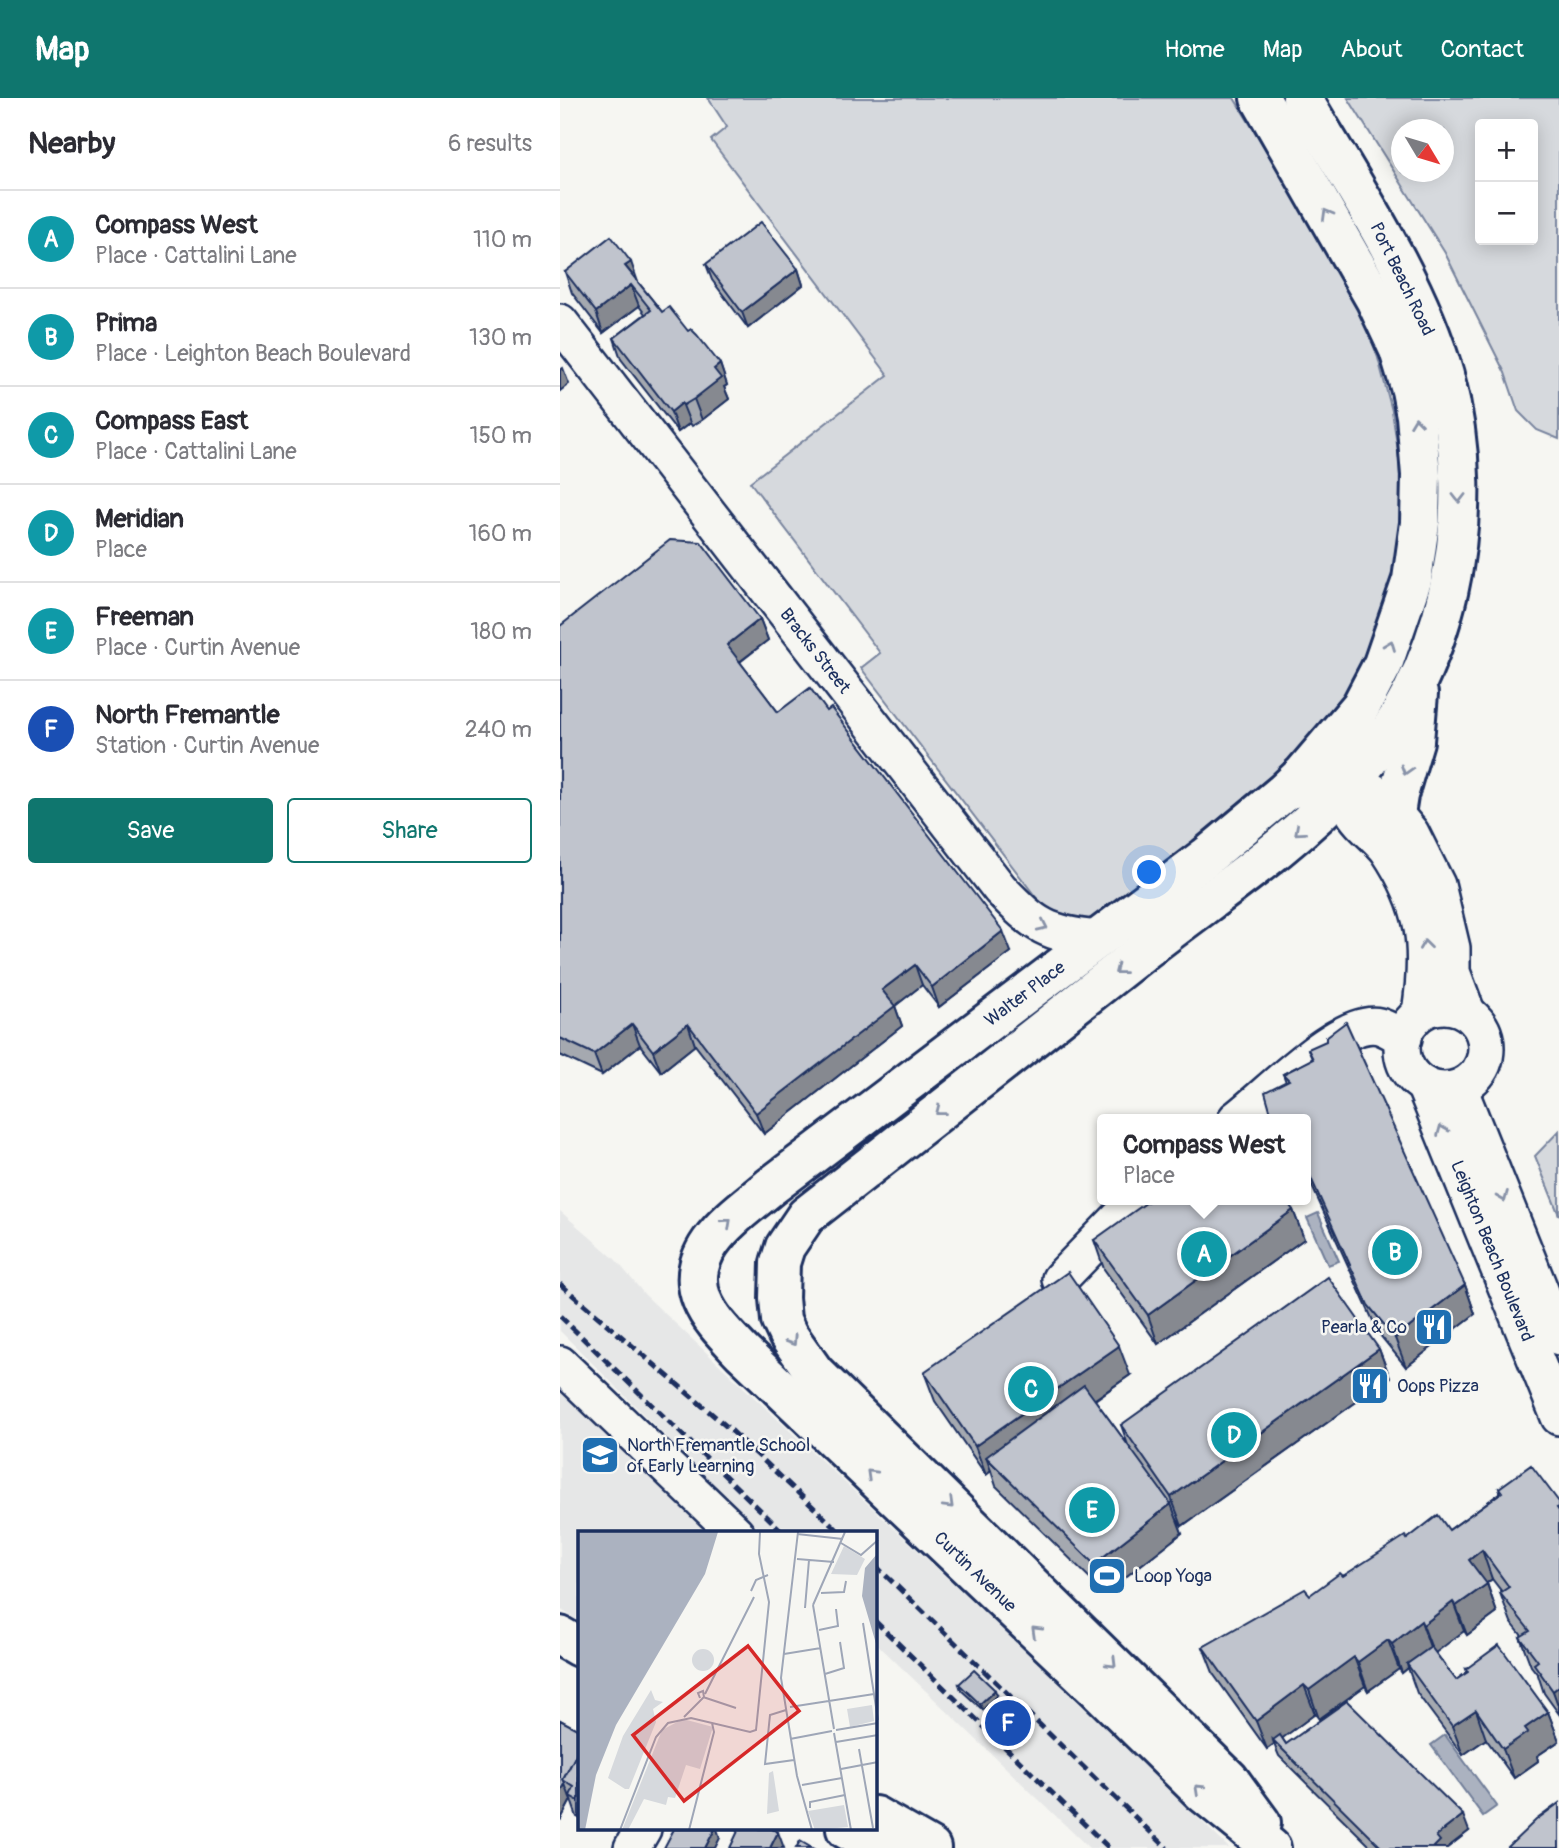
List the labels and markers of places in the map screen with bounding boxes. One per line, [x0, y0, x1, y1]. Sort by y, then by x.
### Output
pin: B [1372, 1226, 1418, 1278]
pin: A [1181, 1228, 1227, 1280]
restaurant icon: Pearla & Co [1413, 1306, 1455, 1348]
place label: Pearla & Co [1321, 1316, 1407, 1339]
pin: C [1008, 1363, 1054, 1415]
restaurant icon: Oops Pizza [1349, 1365, 1391, 1407]
place label: Oops Pizza [1397, 1375, 1479, 1398]
pin: D [1211, 1409, 1257, 1461]
school or university icon: North Fremantle School of Early Learning [579, 1434, 621, 1476]
place label: North Fremantle School of Early Learning [627, 1434, 810, 1478]
pin: E [1069, 1484, 1115, 1536]
sports icon: Loop Yoga [1086, 1555, 1128, 1597]
place label: Loop Yoga [1134, 1565, 1212, 1588]
pin: F [985, 1697, 1031, 1749]

